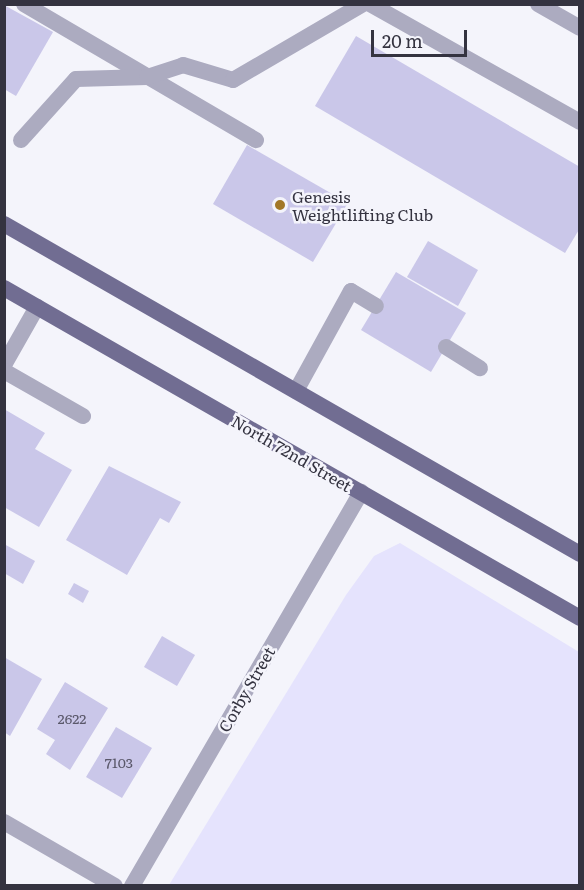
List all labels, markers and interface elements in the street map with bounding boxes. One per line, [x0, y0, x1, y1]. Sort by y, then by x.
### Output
scale bar [374, 18, 470, 56]
text: 20 m [382, 27, 423, 54]
place label: Genesis Weightlifting Club [292, 186, 433, 224]
marker: Genesis Weightlifting Club [273, 198, 287, 212]
street label: North 72nd Street [229, 411, 355, 495]
street label: Corby Street [214, 643, 278, 735]
house number: 2622 [58, 710, 86, 726]
house number: 7103 [105, 754, 133, 770]

